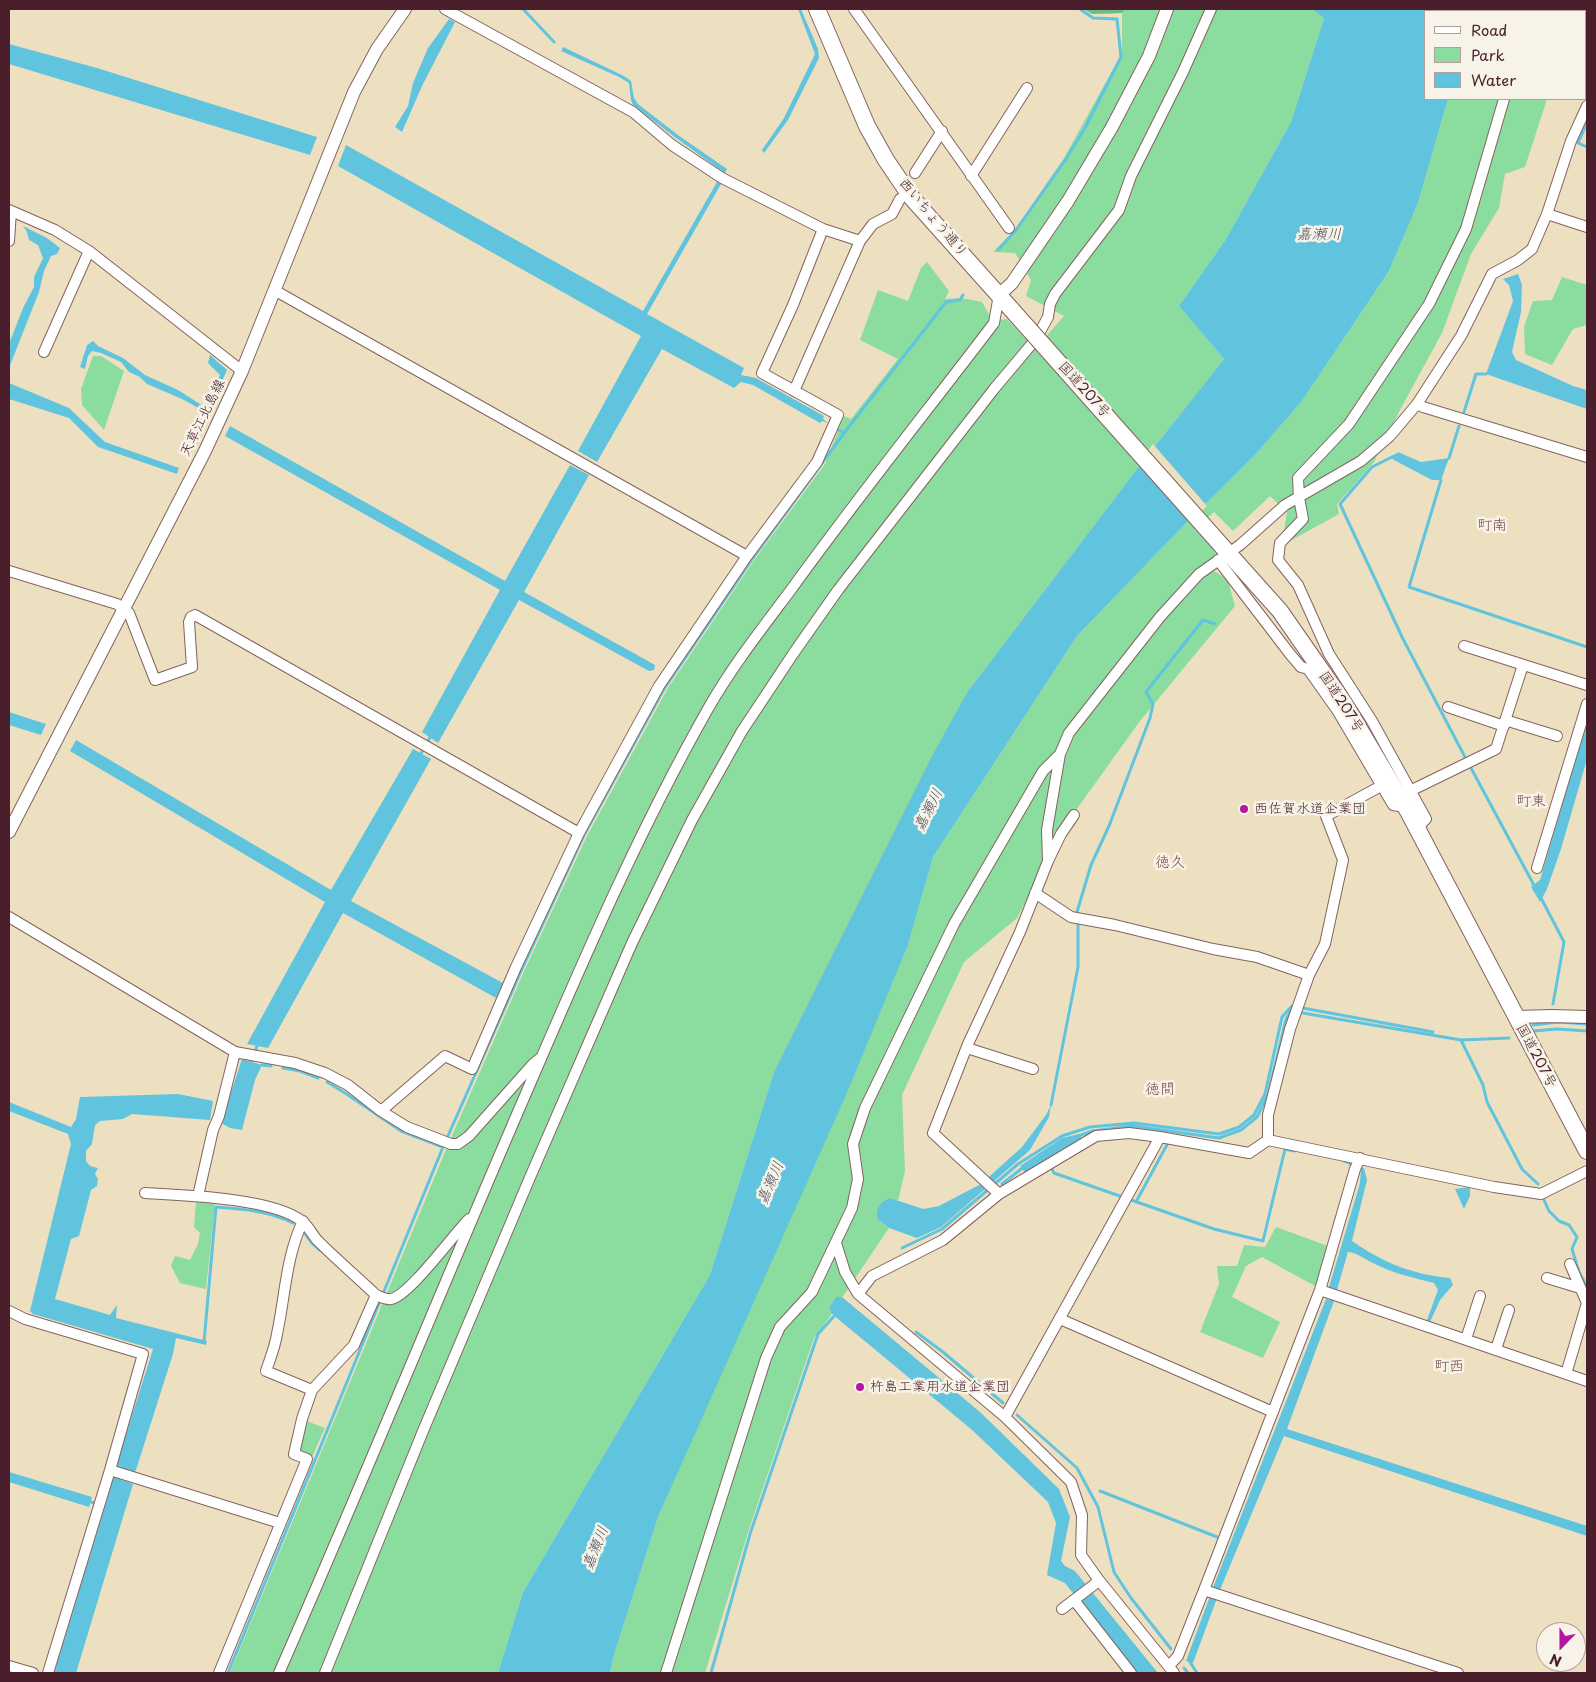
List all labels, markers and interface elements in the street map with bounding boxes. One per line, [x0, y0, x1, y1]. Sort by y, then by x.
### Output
legend [1424, 10, 1586, 100]
text: Road [1471, 18, 1507, 41]
text: Park [1471, 43, 1505, 66]
text: Water [1471, 68, 1516, 91]
street label: 西いちょう通り [895, 175, 971, 261]
water label: 嘉瀬川 [1297, 226, 1341, 244]
street label: 国道207号 [1054, 359, 1114, 421]
street label: 天草江北島線 [177, 377, 229, 459]
district label: 町南 [1477, 517, 1507, 535]
street label: 国道207号 [1315, 668, 1367, 736]
water label: 嘉瀬川 [911, 786, 947, 834]
district label: 町東 [1516, 793, 1546, 811]
place label: 西佐賀水道企業団 [1254, 801, 1366, 817]
marker: 西佐賀水道企業団 [1238, 803, 1250, 815]
district label: 徳久 [1155, 854, 1185, 872]
street label: 国道207号 [1512, 1021, 1560, 1091]
district label: 徳間 [1145, 1081, 1175, 1099]
water label: 嘉瀬川 [754, 1159, 788, 1207]
district label: 町西 [1434, 1358, 1464, 1376]
place label: 杵島工業用水道企業団 [870, 1379, 1010, 1395]
marker: 杵島工業用水道企業団 [854, 1381, 866, 1393]
water label: 嘉瀬川 [579, 1524, 613, 1572]
north arrow [1536, 1622, 1586, 1672]
text: N [1546, 1649, 1565, 1672]

